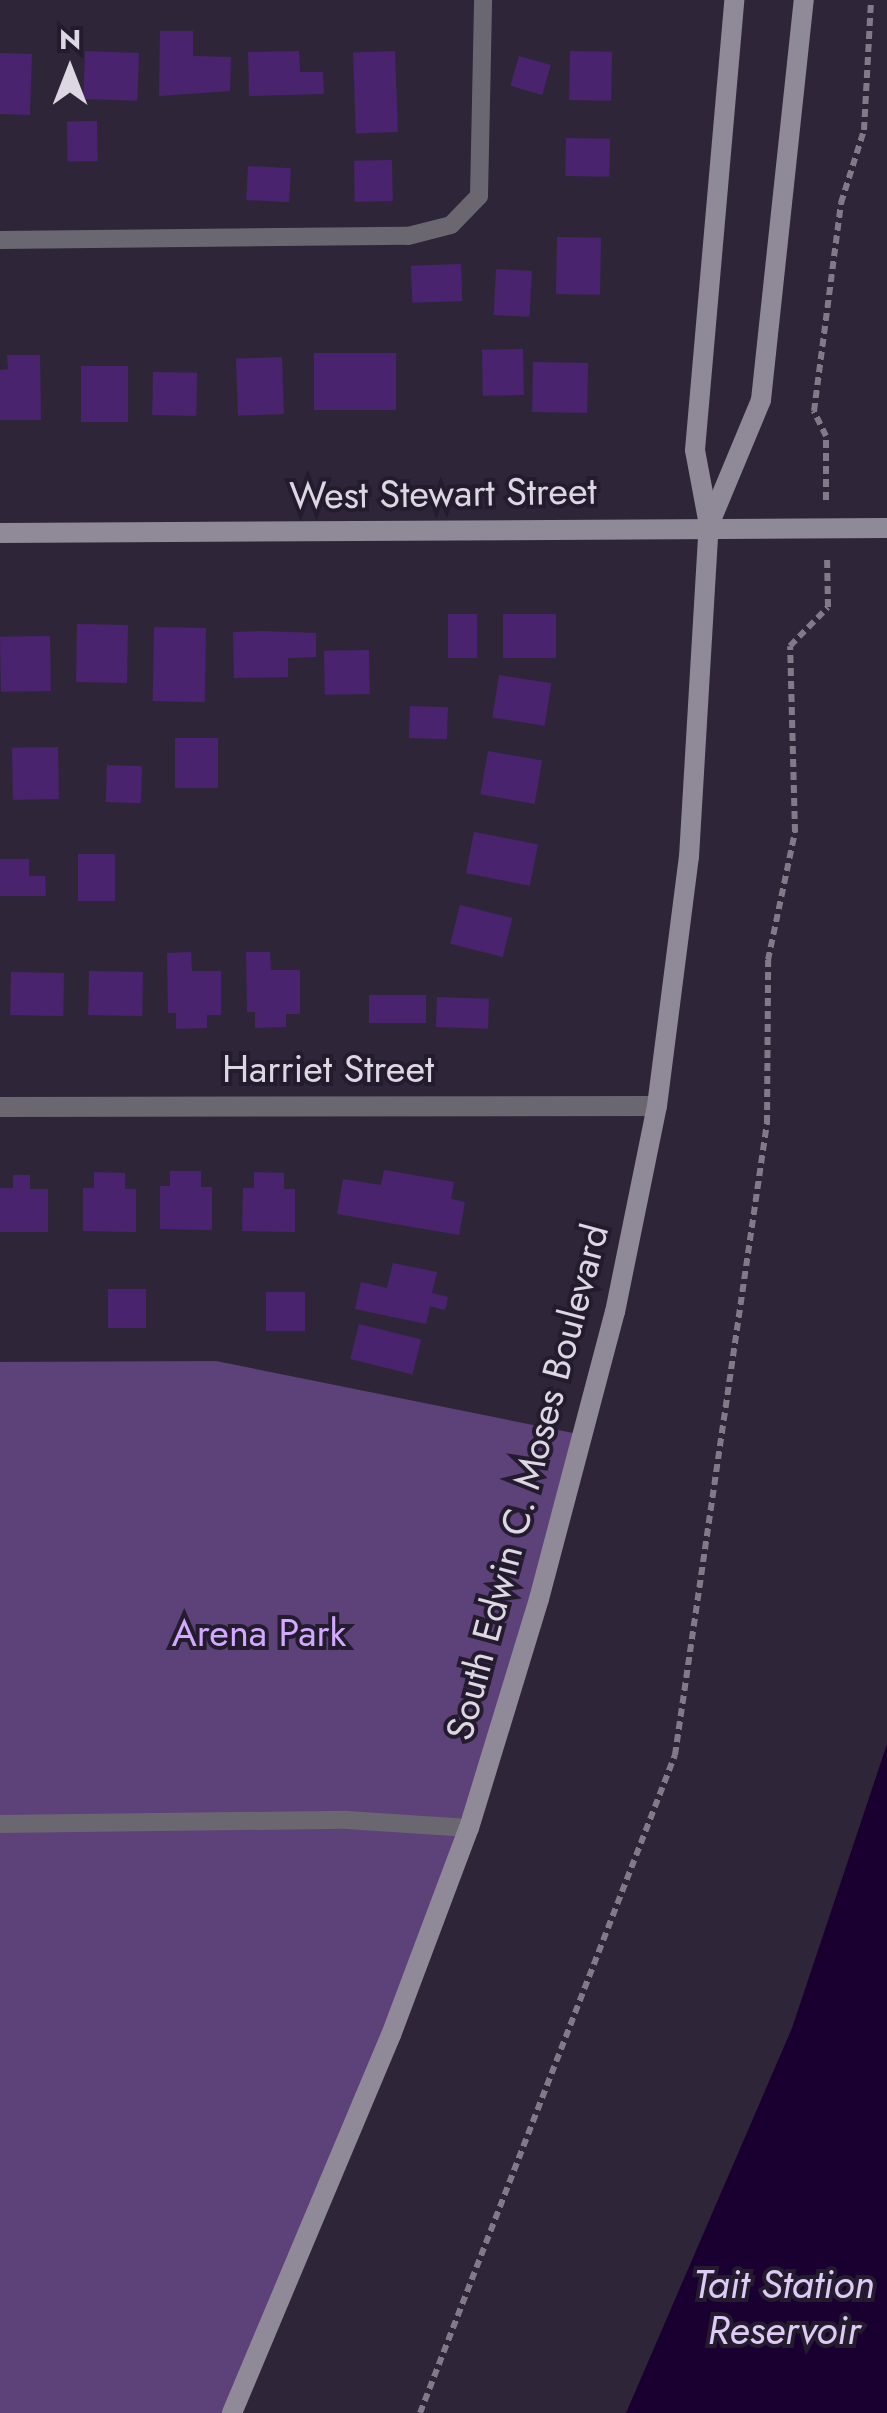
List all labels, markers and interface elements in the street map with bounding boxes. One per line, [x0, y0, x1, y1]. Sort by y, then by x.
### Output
text: N [59, 19, 81, 60]
north arrow [20, 20, 120, 120]
street label: West Stewart Street [289, 468, 597, 518]
street label: Harriet Street [222, 1046, 434, 1092]
street label: South Edwin C. Moses Boulevard [436, 1219, 618, 1745]
park label: Arena Park [172, 1610, 346, 1656]
water label: Tait Station Reservoir [693, 2260, 875, 2354]

